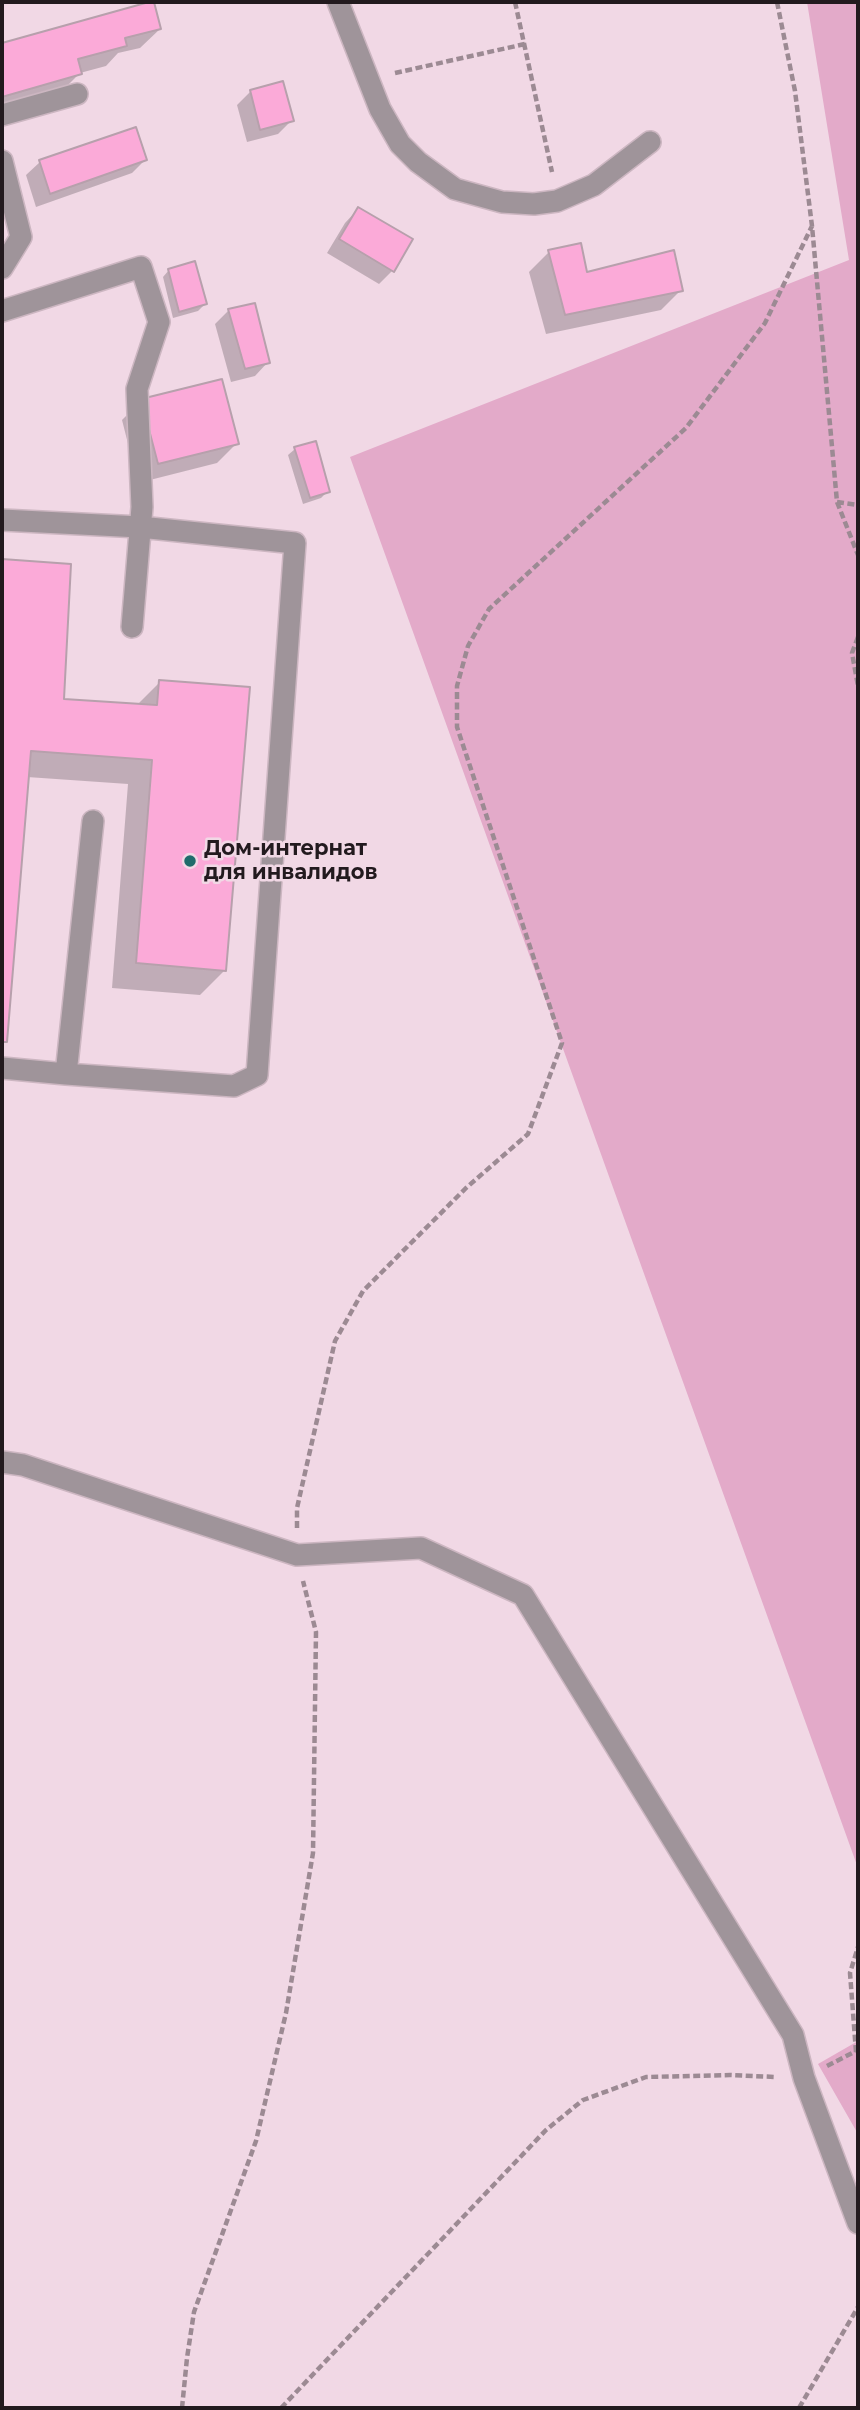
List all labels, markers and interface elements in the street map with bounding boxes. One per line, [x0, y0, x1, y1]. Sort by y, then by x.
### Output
place label: Дом-интернат для инвалидов [204, 836, 377, 886]
marker: Дом-интернат для инвалидов [182, 853, 198, 869]

